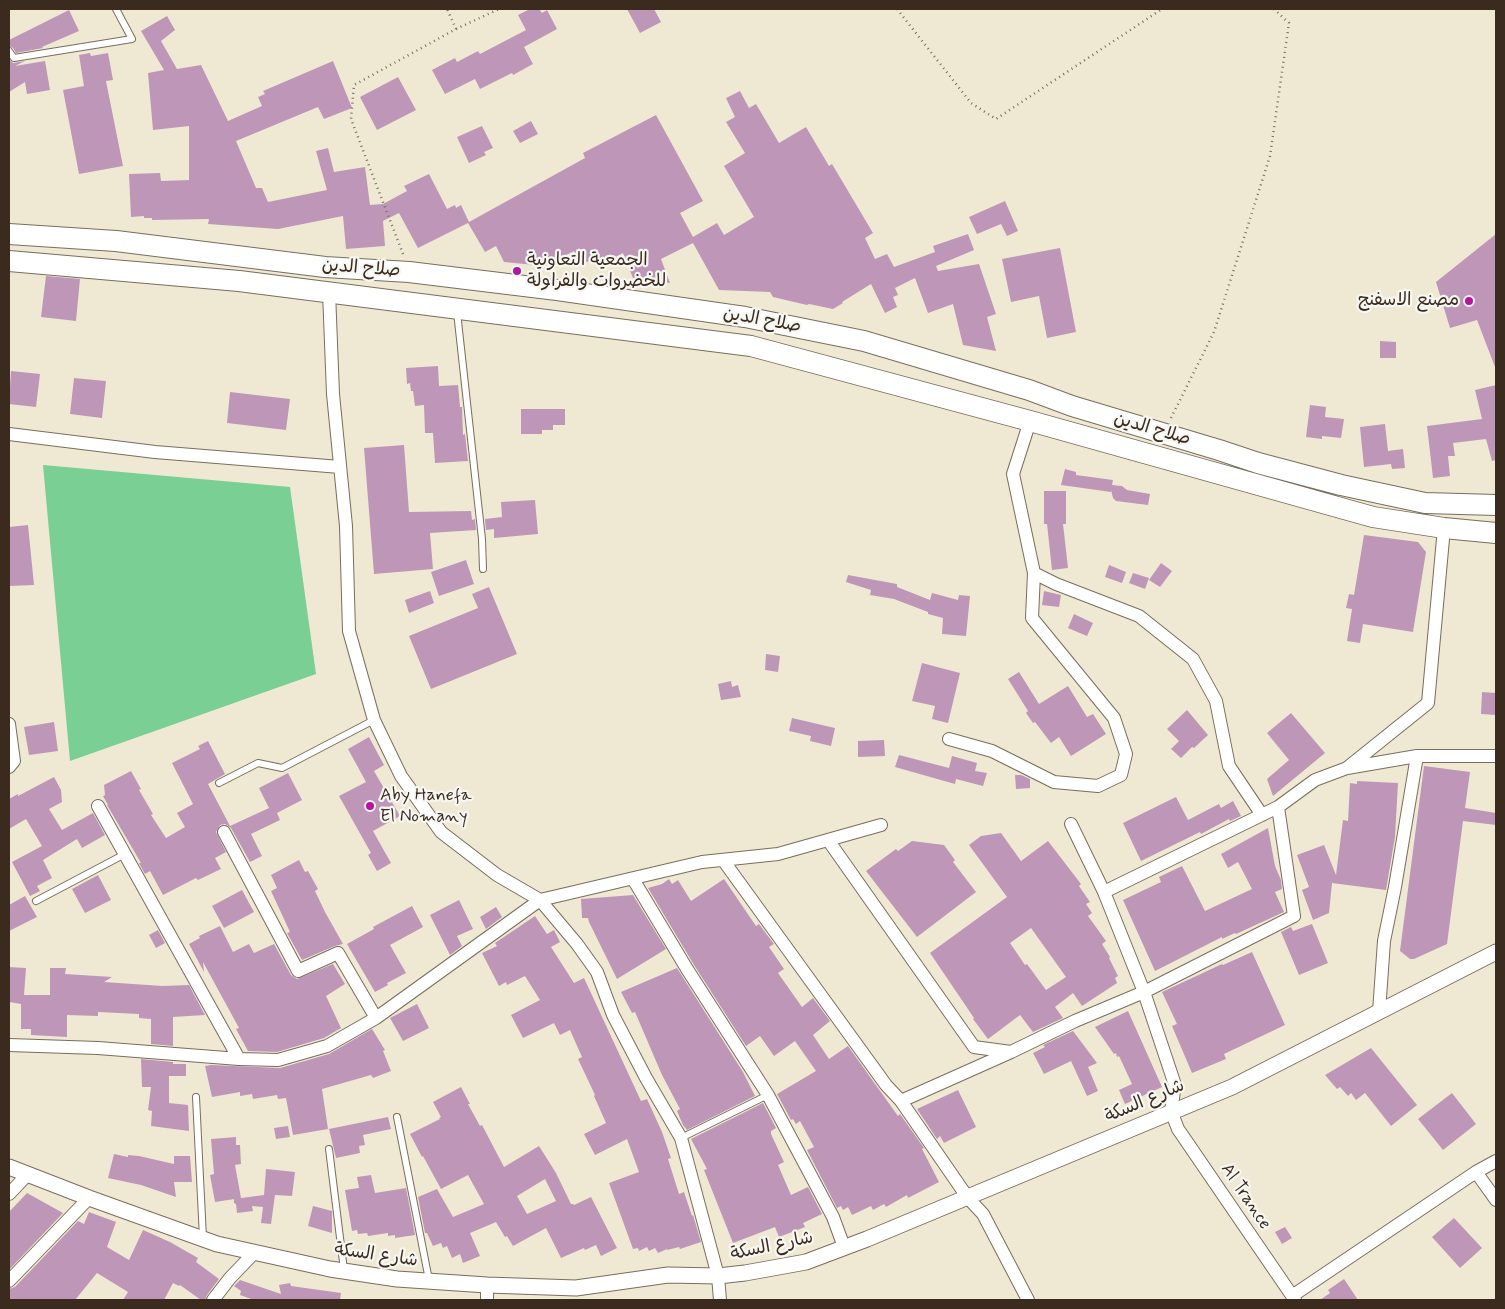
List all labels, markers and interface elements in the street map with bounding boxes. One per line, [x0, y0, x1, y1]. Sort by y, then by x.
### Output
place label: الجمعية التعاونية للخضروات والفراولة [527, 250, 666, 292]
street label: صلاح الدين [321, 255, 401, 283]
marker: الجمعية التعاونية للخضروات والفراولة [511, 265, 523, 277]
place label: مصنع الاسفنج [1358, 290, 1459, 312]
marker: مصنع الاسفنج [1463, 295, 1475, 307]
street label: صلاح الدين [721, 304, 803, 338]
street label: صلاح الدين [1111, 409, 1193, 451]
place label: Aby Hanefa El Nomany [380, 785, 472, 828]
marker: Aby Hanefa El Nomany [364, 800, 376, 812]
street label: شارع السكة [1102, 1076, 1188, 1128]
street label: Al Trance [1215, 1160, 1275, 1234]
street label: شارع السكة [729, 1228, 815, 1266]
street label: شارع السكة [333, 1239, 419, 1273]

